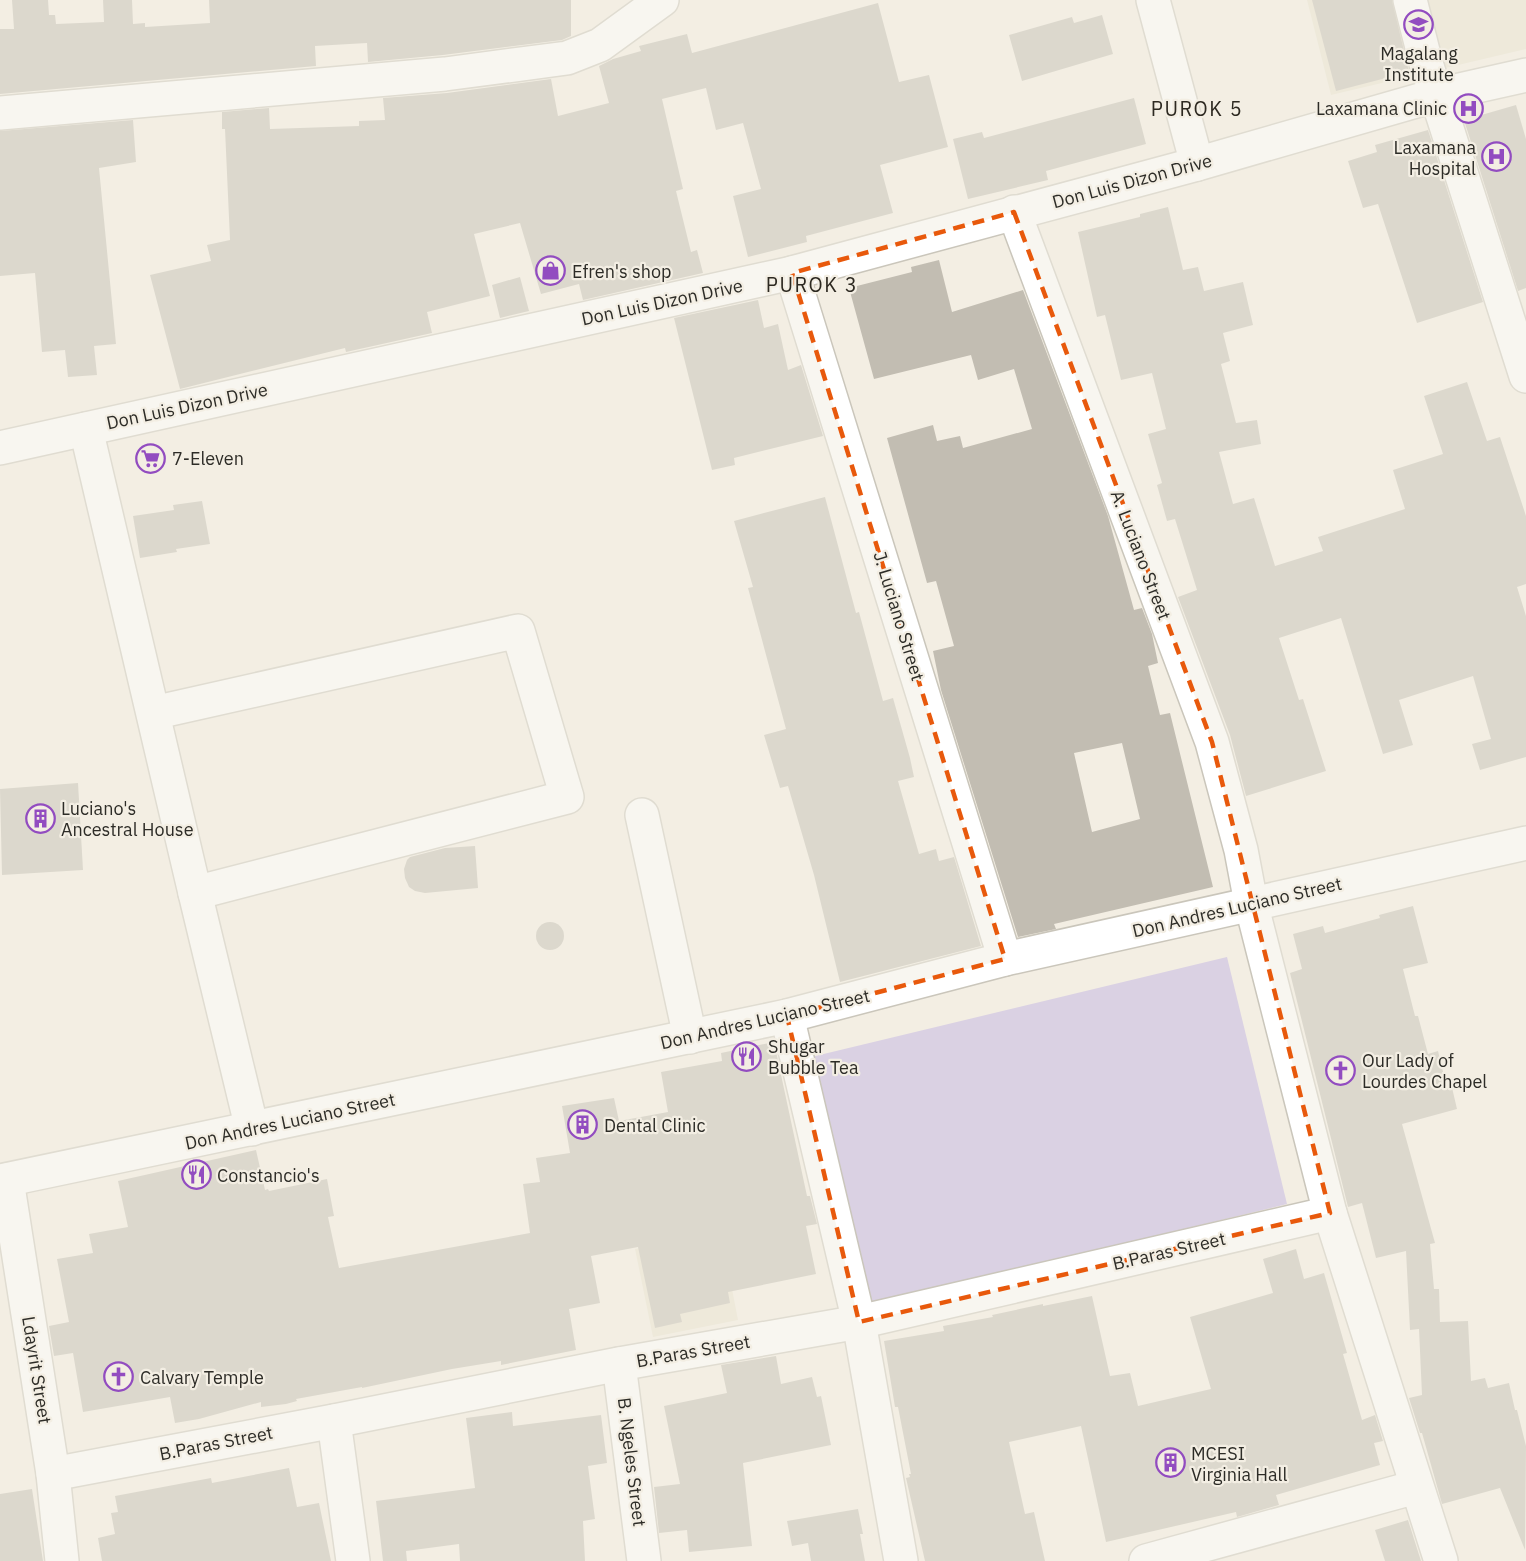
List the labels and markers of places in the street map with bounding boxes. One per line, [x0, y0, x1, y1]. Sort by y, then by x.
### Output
school or university icon: Magalang Institute [1403, 8, 1435, 40]
place label: Magalang Institute [1380, 42, 1458, 86]
hospital icon: Laxamana Clinic [1452, 92, 1484, 124]
place label: Laxamana Clinic [1316, 97, 1447, 120]
place label: Laxamana Hospital [1393, 136, 1476, 180]
hospital icon: Laxamana Hospital [1481, 141, 1513, 173]
shop icon: Efren's shop [535, 255, 567, 287]
place label: Efren's shop [572, 260, 672, 283]
supermarket icon: 7-Eleven [135, 442, 167, 474]
place label: 7-Eleven [172, 447, 244, 470]
place label: Luciano's Ancestral House [61, 797, 194, 841]
building icon: Luciano's Ancestral House [24, 802, 56, 834]
place label: Shugar Bubble Tea [768, 1035, 859, 1079]
restaurant icon: Shugar Bubble Tea [731, 1040, 763, 1072]
place label: Our Lady of Lourdes Chapel [1362, 1049, 1487, 1093]
church icon: Our Lady of Lourdes Chapel [1325, 1054, 1357, 1086]
building icon: Dental Clinic [567, 1109, 599, 1141]
place label: Dental Clinic [604, 1114, 706, 1137]
restaurant icon: Constancio's [180, 1159, 212, 1191]
place label: Constancio's [217, 1164, 320, 1187]
church icon: Calvary Temple [103, 1361, 135, 1393]
place label: Calvary Temple [140, 1366, 264, 1389]
place label: MCESI Virginia Hall [1191, 1442, 1287, 1486]
building icon: MCESI Virginia Hall [1154, 1447, 1186, 1479]

